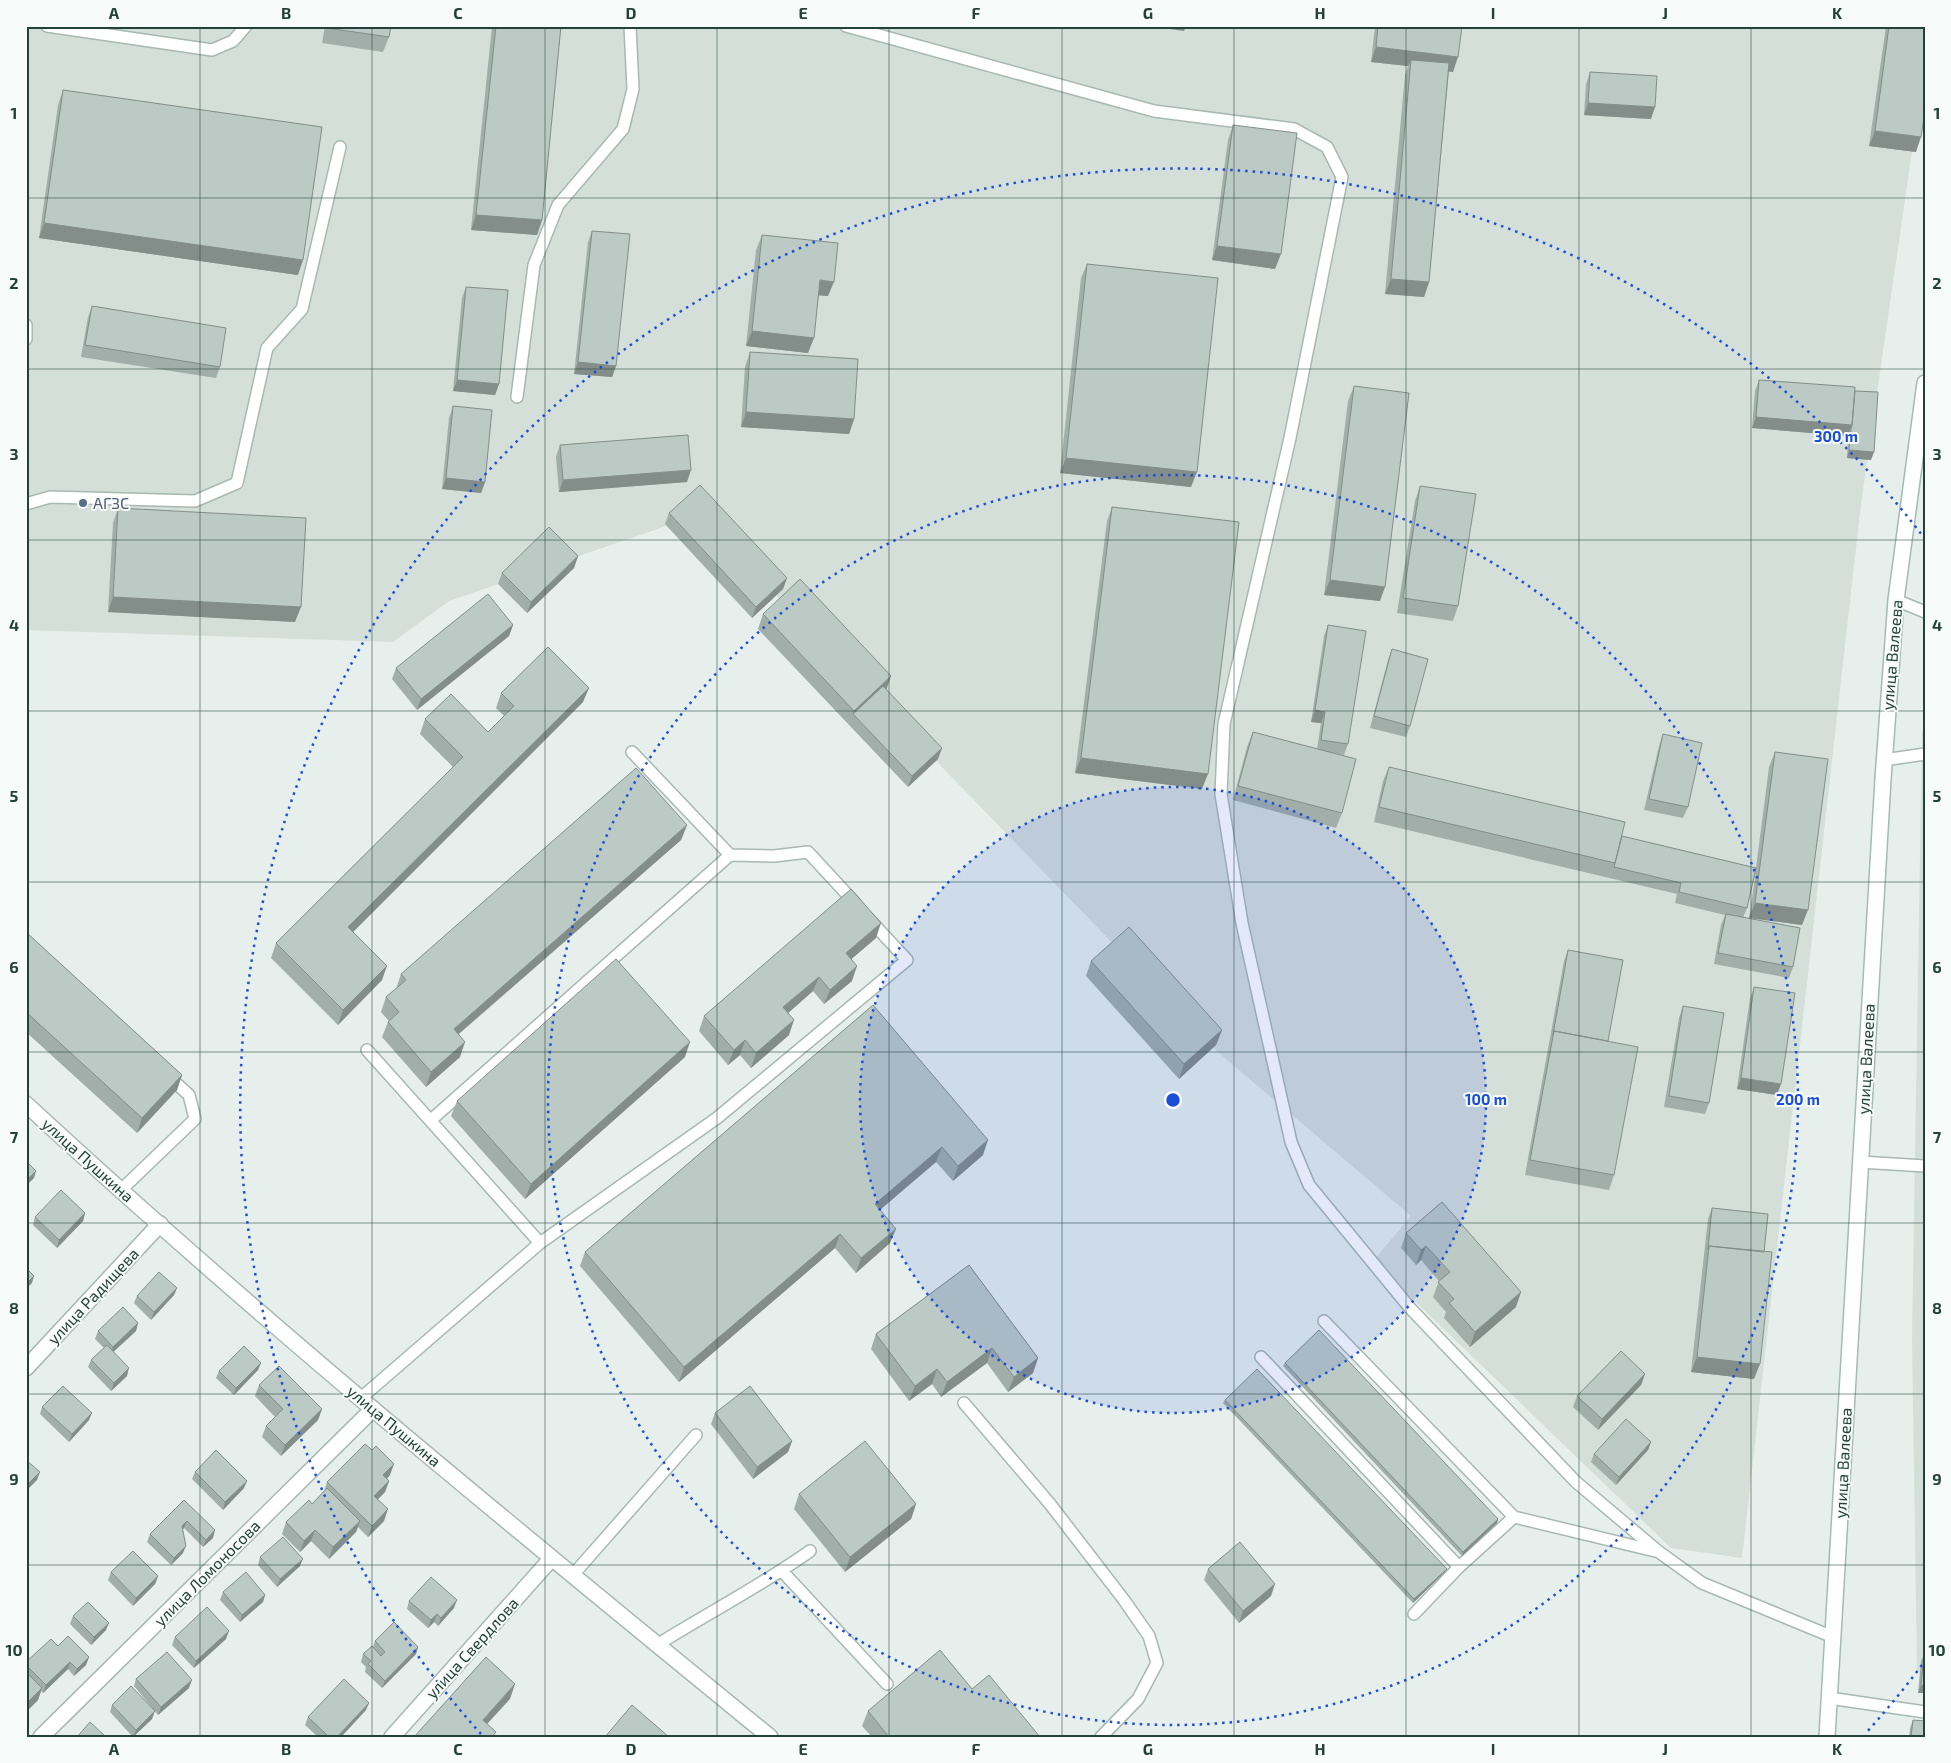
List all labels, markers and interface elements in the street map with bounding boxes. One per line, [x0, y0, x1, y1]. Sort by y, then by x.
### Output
text: A [109, 3, 120, 22]
text: B [281, 3, 291, 22]
text: C [453, 3, 463, 22]
text: D [626, 3, 637, 22]
text: E [798, 3, 808, 22]
text: F [972, 3, 981, 22]
text: G [1143, 3, 1153, 22]
text: H [1314, 3, 1326, 22]
text: I [1491, 3, 1495, 22]
text: J [1662, 3, 1668, 22]
text: K [1832, 3, 1843, 22]
text: 1 [11, 103, 17, 122]
text: 1 [1934, 103, 1940, 122]
text: 2 [9, 273, 19, 292]
text: 2 [1932, 273, 1942, 292]
text: 300 m [1814, 427, 1858, 445]
text: 3 [9, 444, 19, 463]
text: 3 [1932, 444, 1942, 463]
place label: АГЗС [93, 493, 129, 512]
marker: АГЗС [77, 497, 89, 509]
street label: улица Валеева [1877, 599, 1907, 711]
text: 4 [9, 615, 19, 634]
text: 4 [1932, 615, 1942, 634]
text: 5 [10, 786, 19, 805]
text: 5 [1933, 786, 1942, 805]
text: 6 [9, 957, 19, 976]
text: 6 [1932, 957, 1942, 976]
street label: улица Валеева [1853, 1003, 1879, 1115]
text: 100 m [1465, 1090, 1507, 1108]
text: 200 m [1776, 1090, 1820, 1108]
centre of rings [1164, 1091, 1182, 1109]
street label: улица Пушкина [38, 1114, 138, 1206]
text: 7 [10, 1127, 19, 1146]
text: 7 [1933, 1127, 1942, 1146]
street label: улица Радищева [43, 1244, 143, 1348]
text: 8 [9, 1298, 19, 1317]
text: 8 [1932, 1298, 1942, 1317]
street label: улица Пушкина [343, 1381, 445, 1471]
street label: улица Валеева [1830, 1407, 1856, 1519]
text: 9 [9, 1469, 19, 1488]
text: 9 [1932, 1469, 1942, 1488]
street label: улица Ломоносова [150, 1516, 264, 1630]
street label: улица Свердлова [421, 1593, 523, 1703]
text: 10 [5, 1640, 23, 1659]
text: 10 [1928, 1640, 1946, 1659]
text: A [109, 1739, 120, 1758]
text: B [281, 1739, 291, 1758]
text: C [453, 1739, 463, 1758]
text: D [626, 1739, 637, 1758]
text: E [798, 1739, 808, 1758]
text: F [972, 1739, 981, 1758]
text: G [1143, 1739, 1153, 1758]
text: H [1314, 1739, 1326, 1758]
text: I [1491, 1739, 1495, 1758]
text: J [1662, 1739, 1668, 1758]
text: K [1832, 1739, 1843, 1758]

